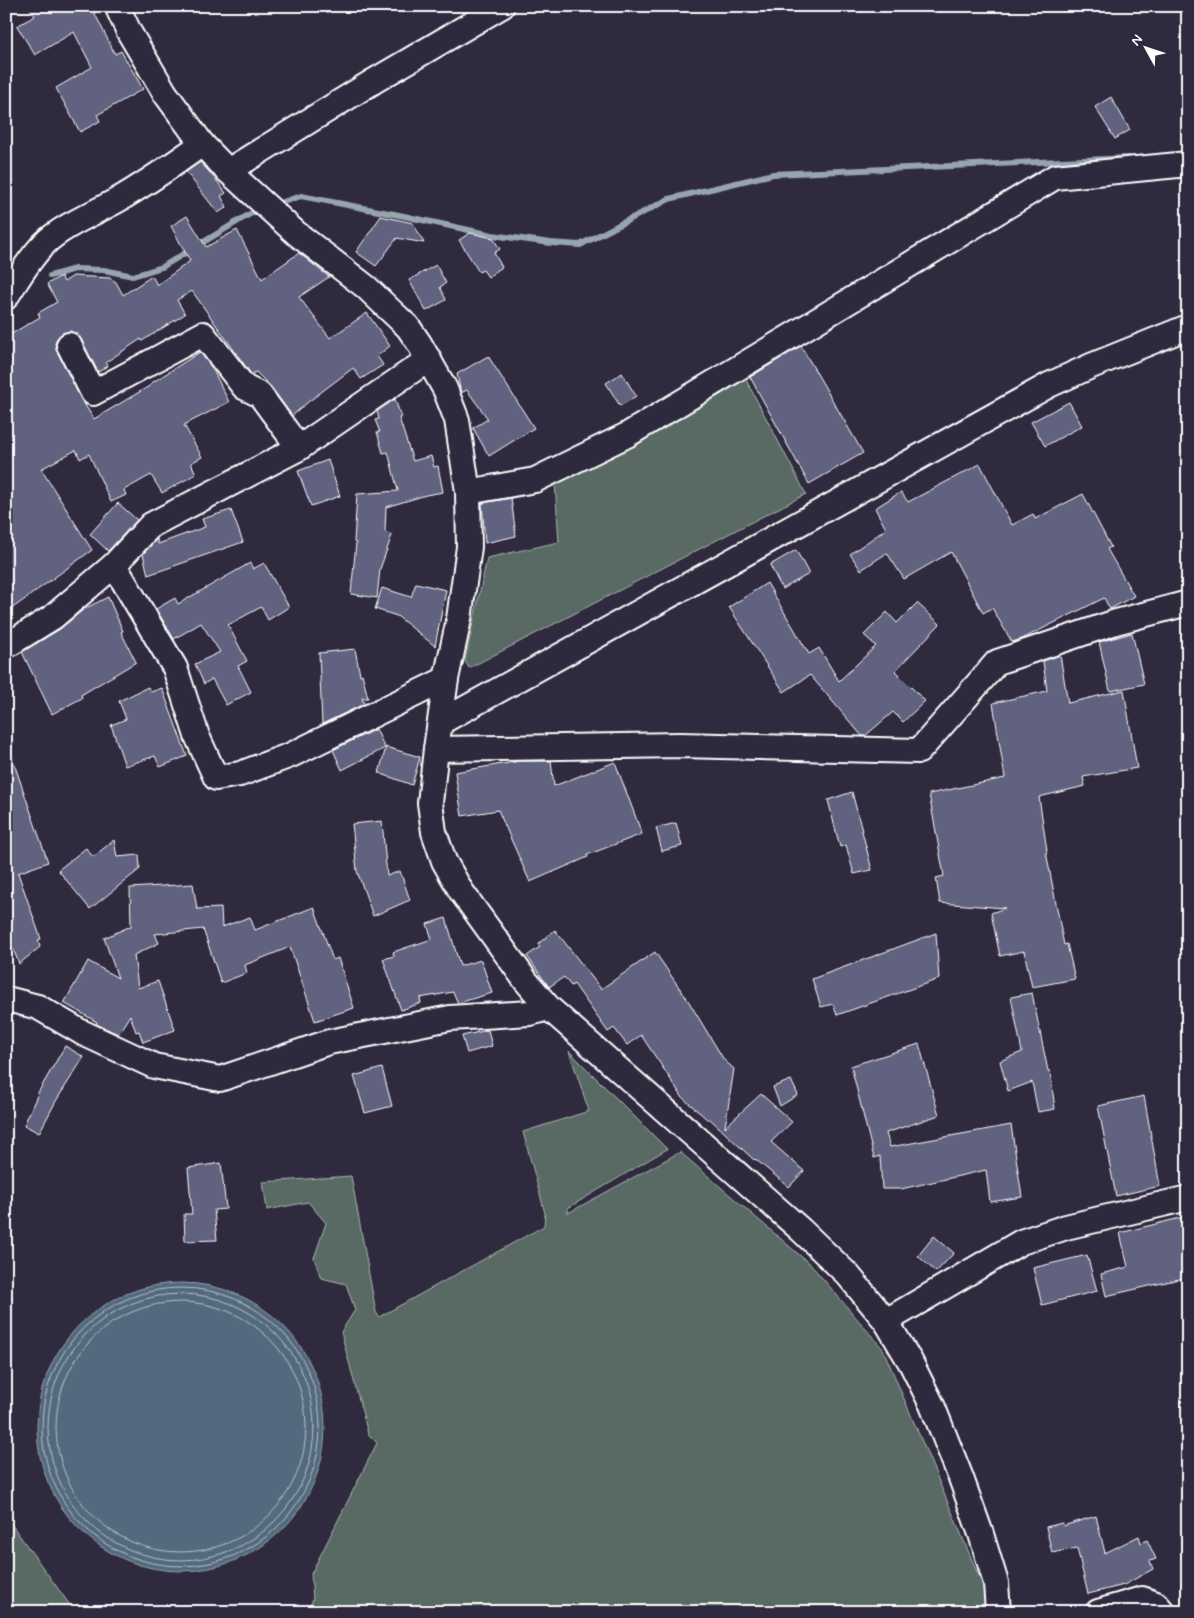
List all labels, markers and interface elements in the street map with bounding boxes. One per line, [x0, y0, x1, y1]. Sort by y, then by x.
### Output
north arrow [1122, 22, 1172, 72]
text: N [1127, 31, 1147, 50]

